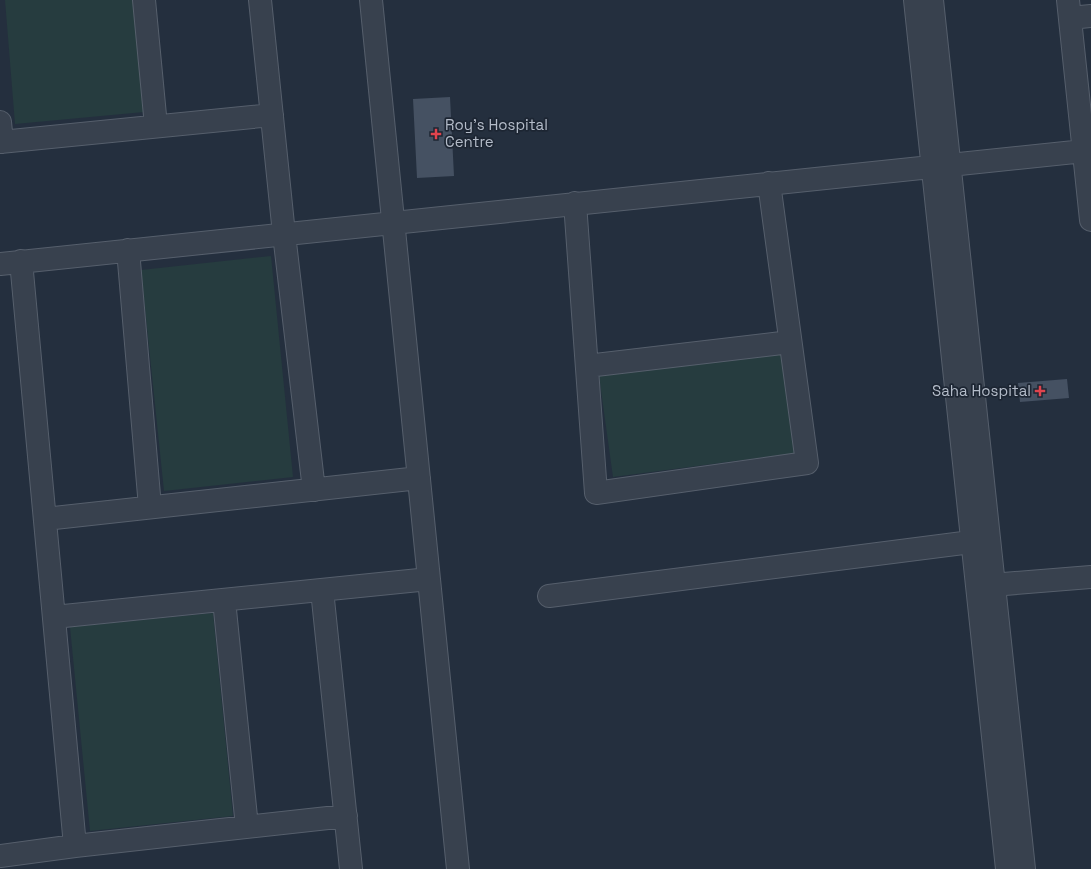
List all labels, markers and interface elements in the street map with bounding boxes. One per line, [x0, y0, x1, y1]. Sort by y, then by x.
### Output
place label: Roy's Hospital Centre [445, 115, 548, 151]
marker: Roy's Hospital Centre [430, 128, 442, 140]
place label: Saha Hospital [932, 381, 1031, 400]
marker: Saha Hospital [1034, 385, 1046, 397]

